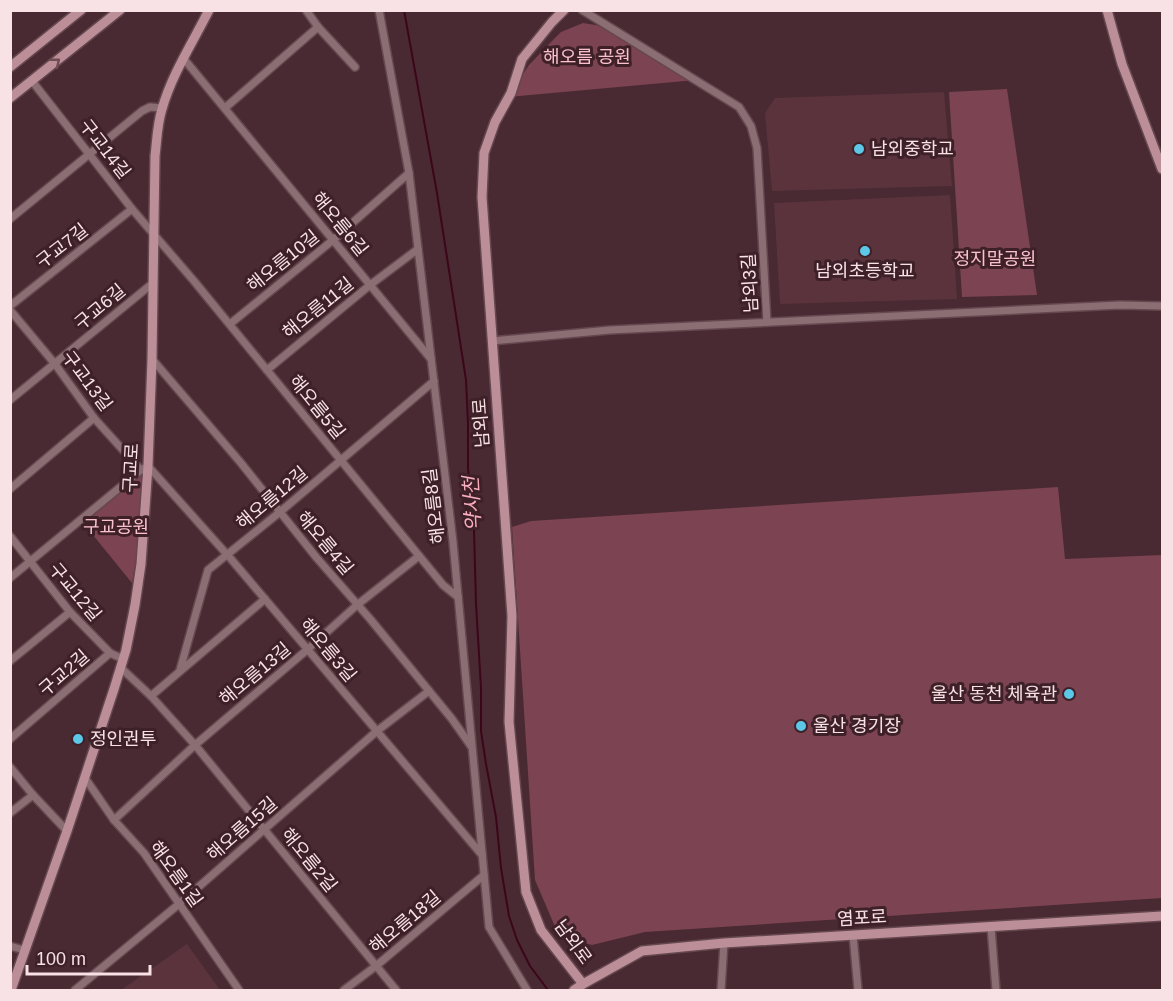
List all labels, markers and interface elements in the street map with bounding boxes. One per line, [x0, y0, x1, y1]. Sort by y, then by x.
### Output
park label: 해오름 공원 [543, 47, 631, 67]
one-way arrow [49, 58, 60, 69]
street label: 구교14길 [76, 115, 134, 183]
place label: 남외중학교 [871, 139, 954, 159]
marker: 남외중학교 [852, 142, 866, 156]
street label: 해오름6길 [308, 188, 372, 260]
street label: 구교7길 [32, 220, 92, 272]
street label: 해오름10길 [243, 226, 323, 296]
marker: 남외초등학교 [858, 244, 872, 258]
park label: 정지말공원 [954, 249, 1036, 269]
street label: 남외3길 [738, 253, 762, 313]
place label: 남외초등학교 [815, 261, 915, 281]
street label: 해오름11길 [279, 274, 357, 342]
street label: 구교6길 [71, 280, 129, 334]
street label: 구교13길 [58, 347, 116, 415]
street label: 해오름5길 [285, 371, 349, 443]
street label: 남외로 [469, 398, 493, 448]
street label: 구교로 [120, 443, 142, 493]
street label: 해오름12길 [233, 463, 311, 533]
street label: 해오름8길 [419, 467, 449, 545]
water label: 약사천 [459, 473, 484, 532]
street label: 해오름4길 [293, 507, 357, 579]
park label: 구교공원 [83, 517, 149, 537]
street label: 구교12길 [45, 559, 105, 625]
street label: 해오름3길 [296, 614, 360, 686]
street label: 해오름13길 [216, 639, 294, 709]
street label: 구교2길 [35, 646, 93, 700]
place label: 울산 동천 체육관 [931, 684, 1057, 704]
marker: 울산 동천 체육관 [1062, 687, 1076, 701]
place label: 울산 경기장 [813, 716, 901, 736]
marker: 울산 경기장 [794, 719, 808, 733]
place label: 정인권투 [90, 729, 156, 749]
marker: 정인권투 [71, 732, 85, 746]
street label: 해오름15길 [203, 793, 281, 865]
street label: 해오름2길 [277, 824, 341, 896]
street label: 해오름1길 [145, 837, 207, 911]
street label: 해오름18길 [366, 887, 444, 957]
street label: 염포로 [837, 907, 887, 929]
street label: 남외로 [550, 916, 596, 968]
scale bar [27, 938, 150, 976]
text: 100 m [36, 949, 86, 969]

